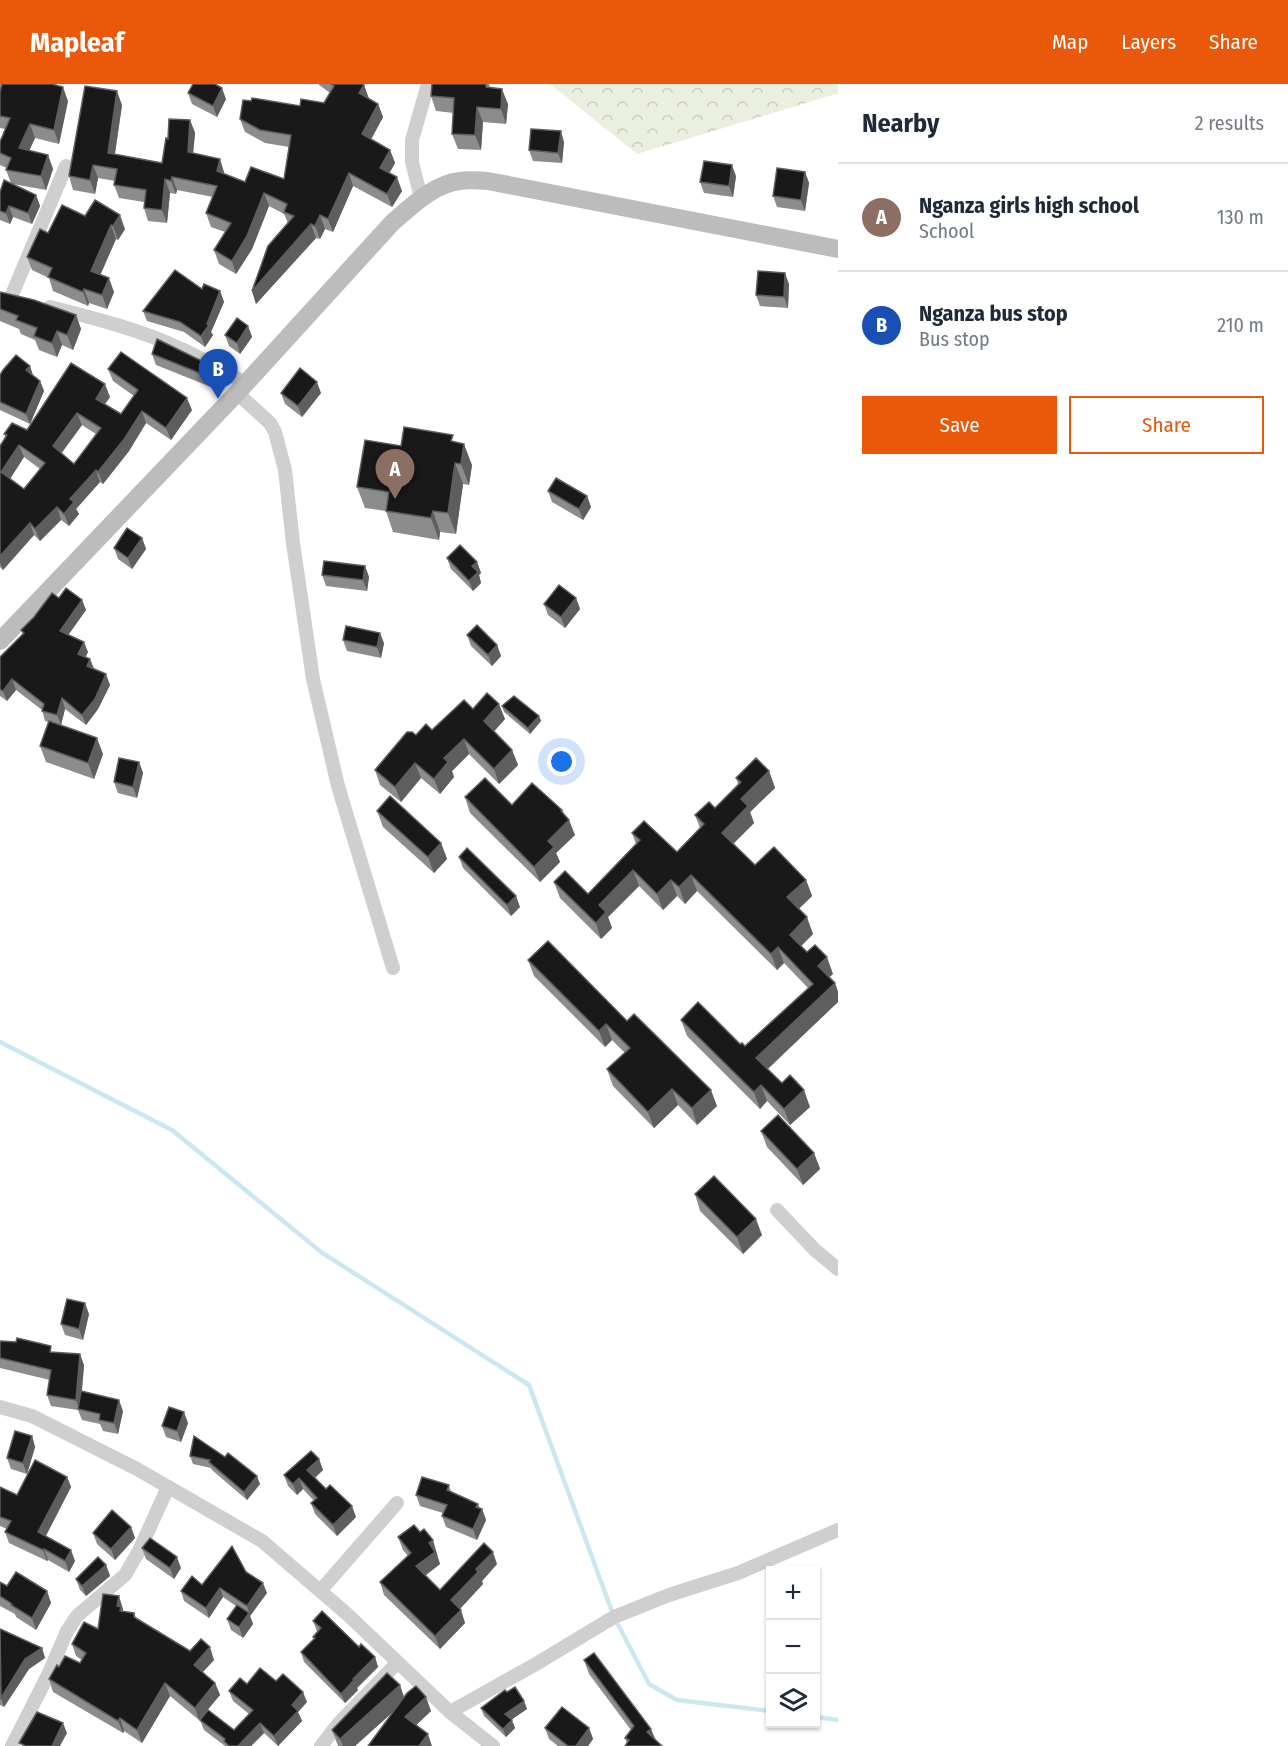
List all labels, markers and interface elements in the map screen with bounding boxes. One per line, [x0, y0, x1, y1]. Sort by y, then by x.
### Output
text: Mapleaf [30, 26, 124, 59]
text: Map [1052, 29, 1088, 55]
text: Layers [1121, 29, 1176, 55]
text: Share [1209, 29, 1258, 55]
text: Nearby [862, 108, 939, 139]
text: 2 results [1195, 111, 1264, 135]
text: Nganza girls high school [919, 192, 1139, 219]
text: A [876, 205, 887, 229]
text: 130 m [1217, 205, 1264, 229]
text: School [919, 219, 974, 243]
text: Nganza bus stop [919, 300, 1068, 327]
text: B [876, 313, 887, 337]
text: 210 m [1217, 313, 1264, 337]
text: Bus stop [919, 327, 990, 351]
pin: B [198, 350, 238, 399]
button: Save [862, 396, 1057, 454]
button: Share [1069, 396, 1264, 454]
pin: A [376, 450, 414, 499]
your location [547, 747, 576, 776]
map controls [766, 1566, 820, 1728]
button: + [766, 1566, 820, 1620]
button: − [766, 1620, 820, 1674]
button: layers [766, 1674, 820, 1728]

